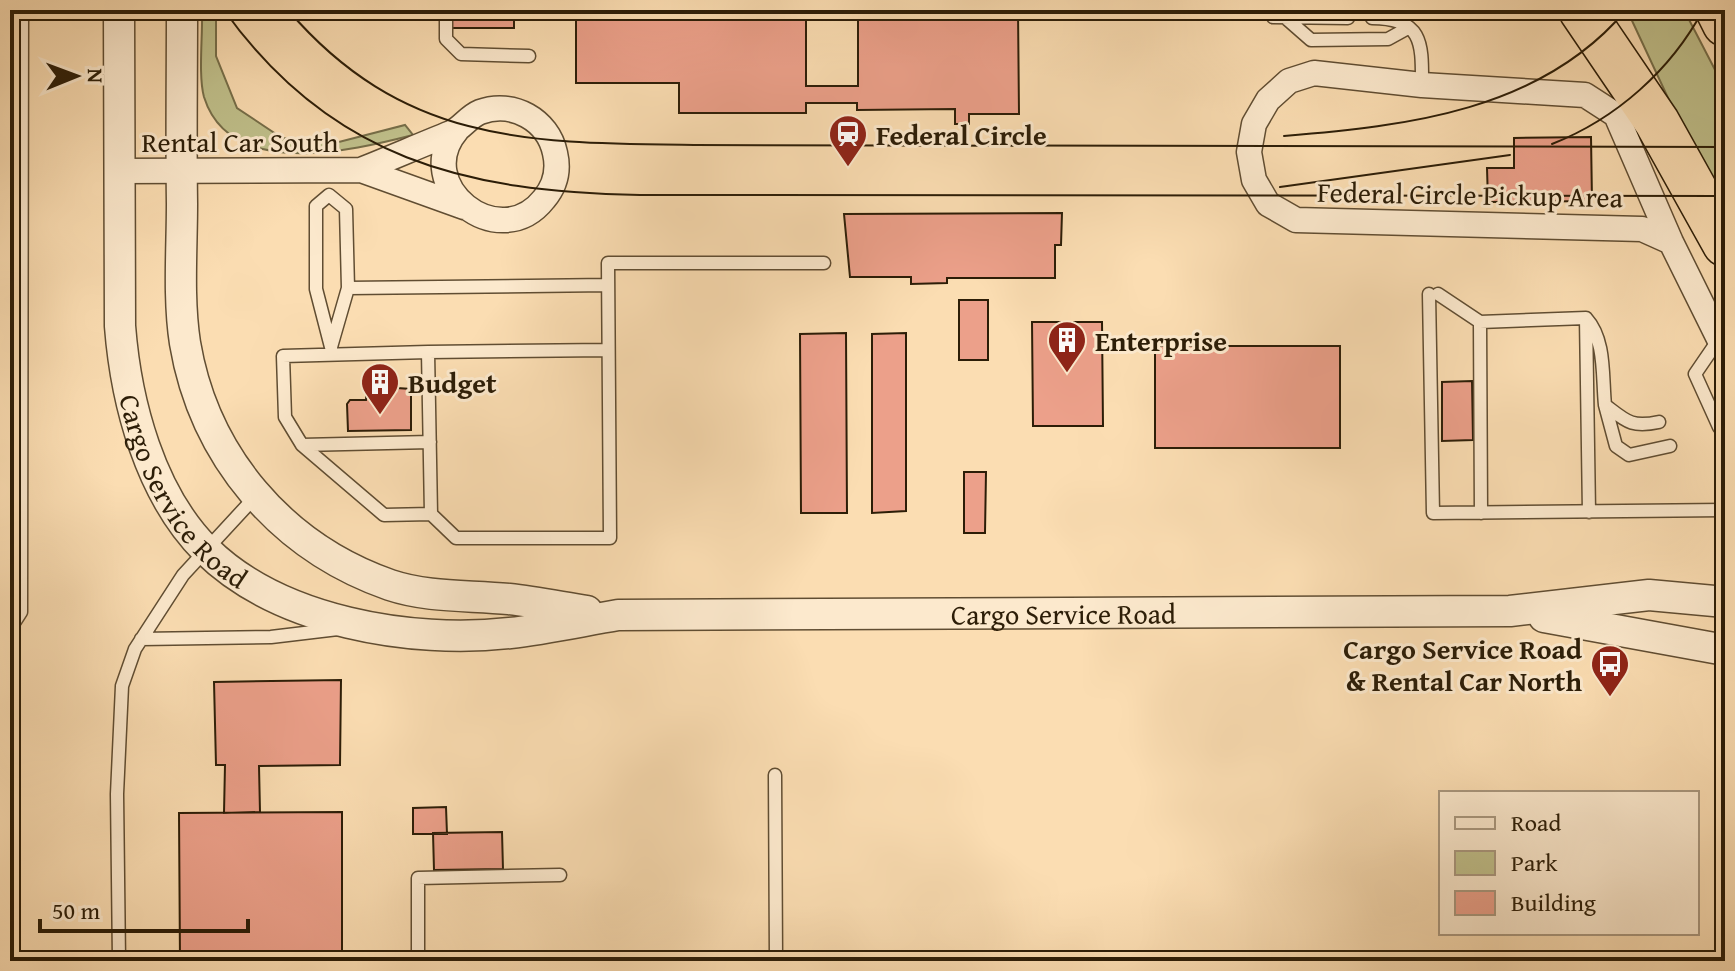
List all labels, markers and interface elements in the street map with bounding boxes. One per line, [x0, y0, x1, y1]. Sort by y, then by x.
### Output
north arrow [36, 36, 116, 116]
text: N [80, 68, 112, 84]
station icon: Federal Circle [827, 113, 869, 168]
place label: Federal Circle [876, 114, 1047, 155]
street label: Rental Car South [142, 121, 339, 162]
street label: Federal Circle Pickup Area [1317, 171, 1624, 217]
building icon: Enterprise [1046, 319, 1088, 374]
place label: Enterprise [1095, 320, 1227, 361]
building icon: Budget [359, 361, 401, 416]
place label: Budget [408, 362, 497, 403]
street label: Cargo Service Road [110, 390, 257, 598]
street label: Cargo Service Road [951, 592, 1176, 634]
place label: Cargo Service Road & Rental Car North [1343, 628, 1583, 701]
bus stop icon: Cargo Service Road & Rental Car North [1589, 643, 1631, 698]
legend [1439, 791, 1699, 935]
text: Road [1511, 805, 1561, 840]
text: Park [1511, 845, 1558, 880]
scale bar [40, 883, 248, 933]
text: Building [1511, 885, 1596, 920]
text: 50 m [52, 893, 100, 928]

